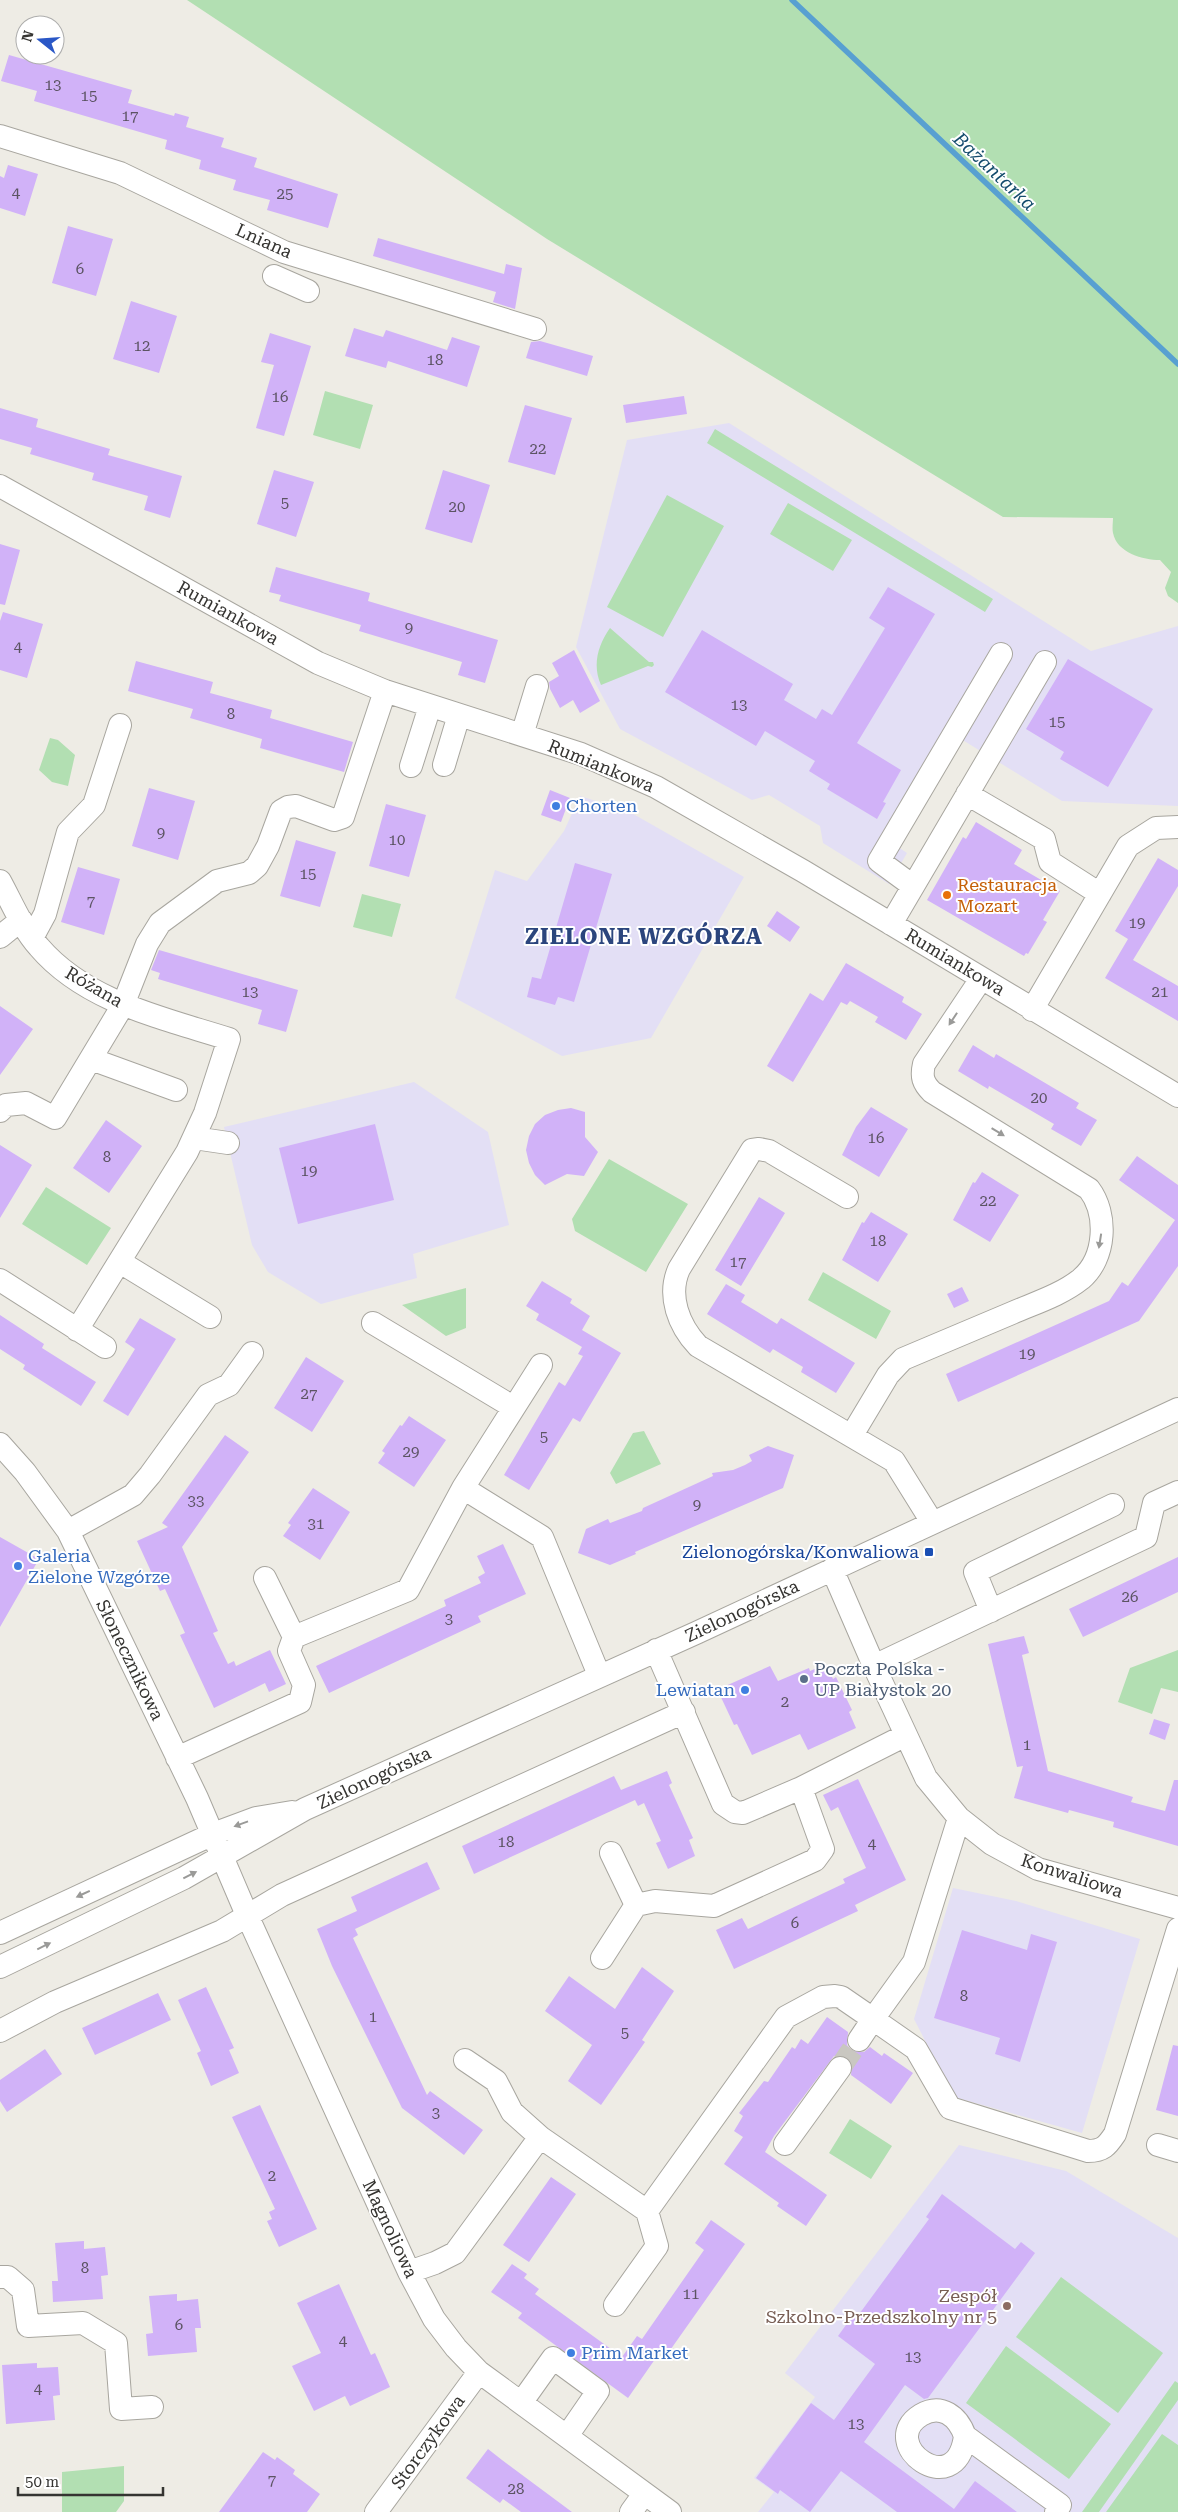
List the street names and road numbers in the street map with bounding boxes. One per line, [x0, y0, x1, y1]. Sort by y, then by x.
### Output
street label: Lniana [233, 219, 296, 262]
street label: Rumiankowa [174, 576, 283, 649]
street label: Rumiankowa [545, 735, 658, 796]
street label: Rumiankowa [902, 924, 1009, 1000]
street label: Różana [62, 962, 127, 1012]
street label: Zielonogórska [682, 1575, 802, 1646]
street label: Słonecznikowa [92, 1596, 169, 1724]
street label: Zielonogórska [314, 1742, 434, 1813]
street label: Konwaliowa [1019, 1849, 1126, 1902]
street label: Magnoliowa [359, 2176, 422, 2281]
street label: Storczykowa [386, 2390, 469, 2493]

